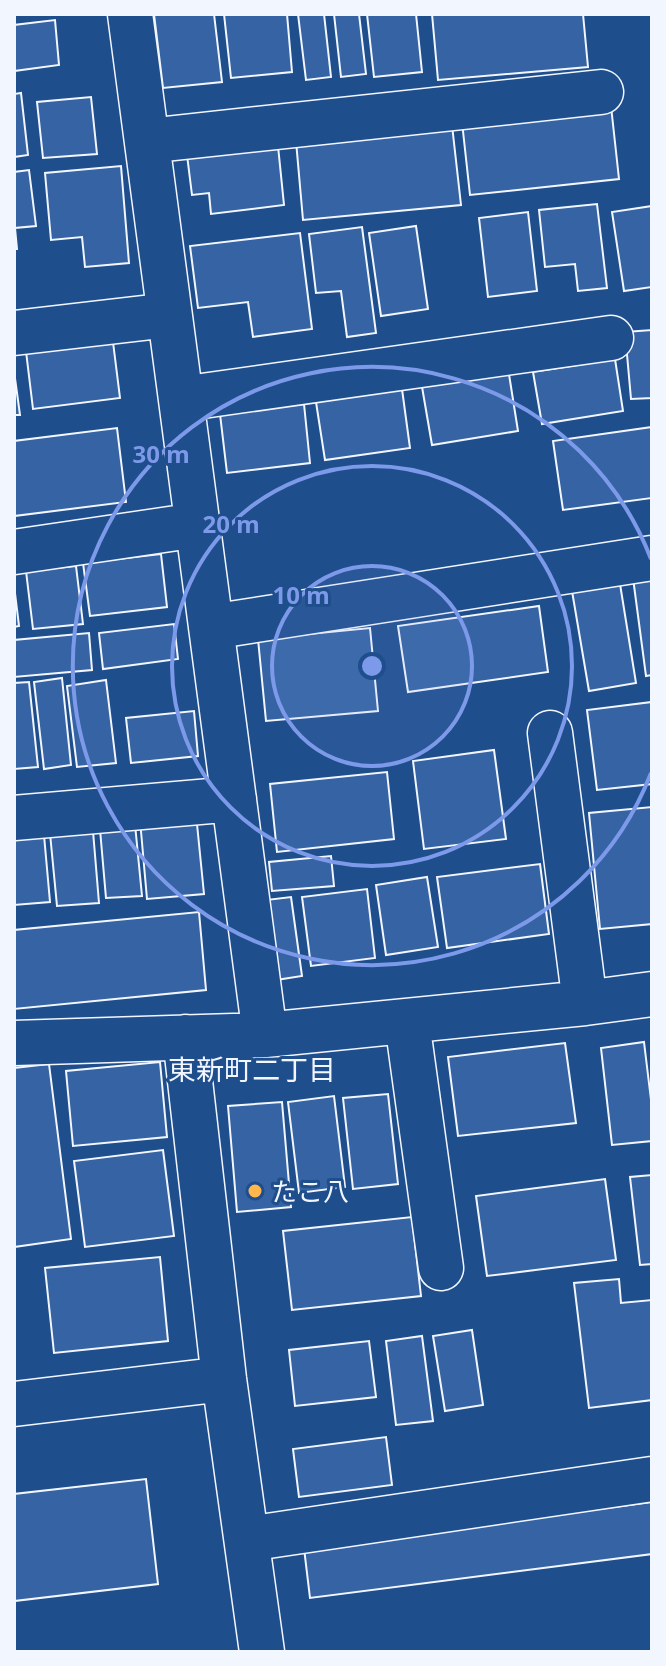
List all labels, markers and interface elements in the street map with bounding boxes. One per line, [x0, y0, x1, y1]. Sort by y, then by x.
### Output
text: 30 m [132, 437, 190, 470]
text: 20 m [202, 507, 260, 540]
text: 10 m [272, 578, 330, 611]
centre of rings [358, 652, 386, 680]
district label: 東新町二丁目 [168, 1050, 336, 1088]
place label: たこ八 [271, 1173, 349, 1209]
marker: たこ八 [246, 1182, 264, 1200]

